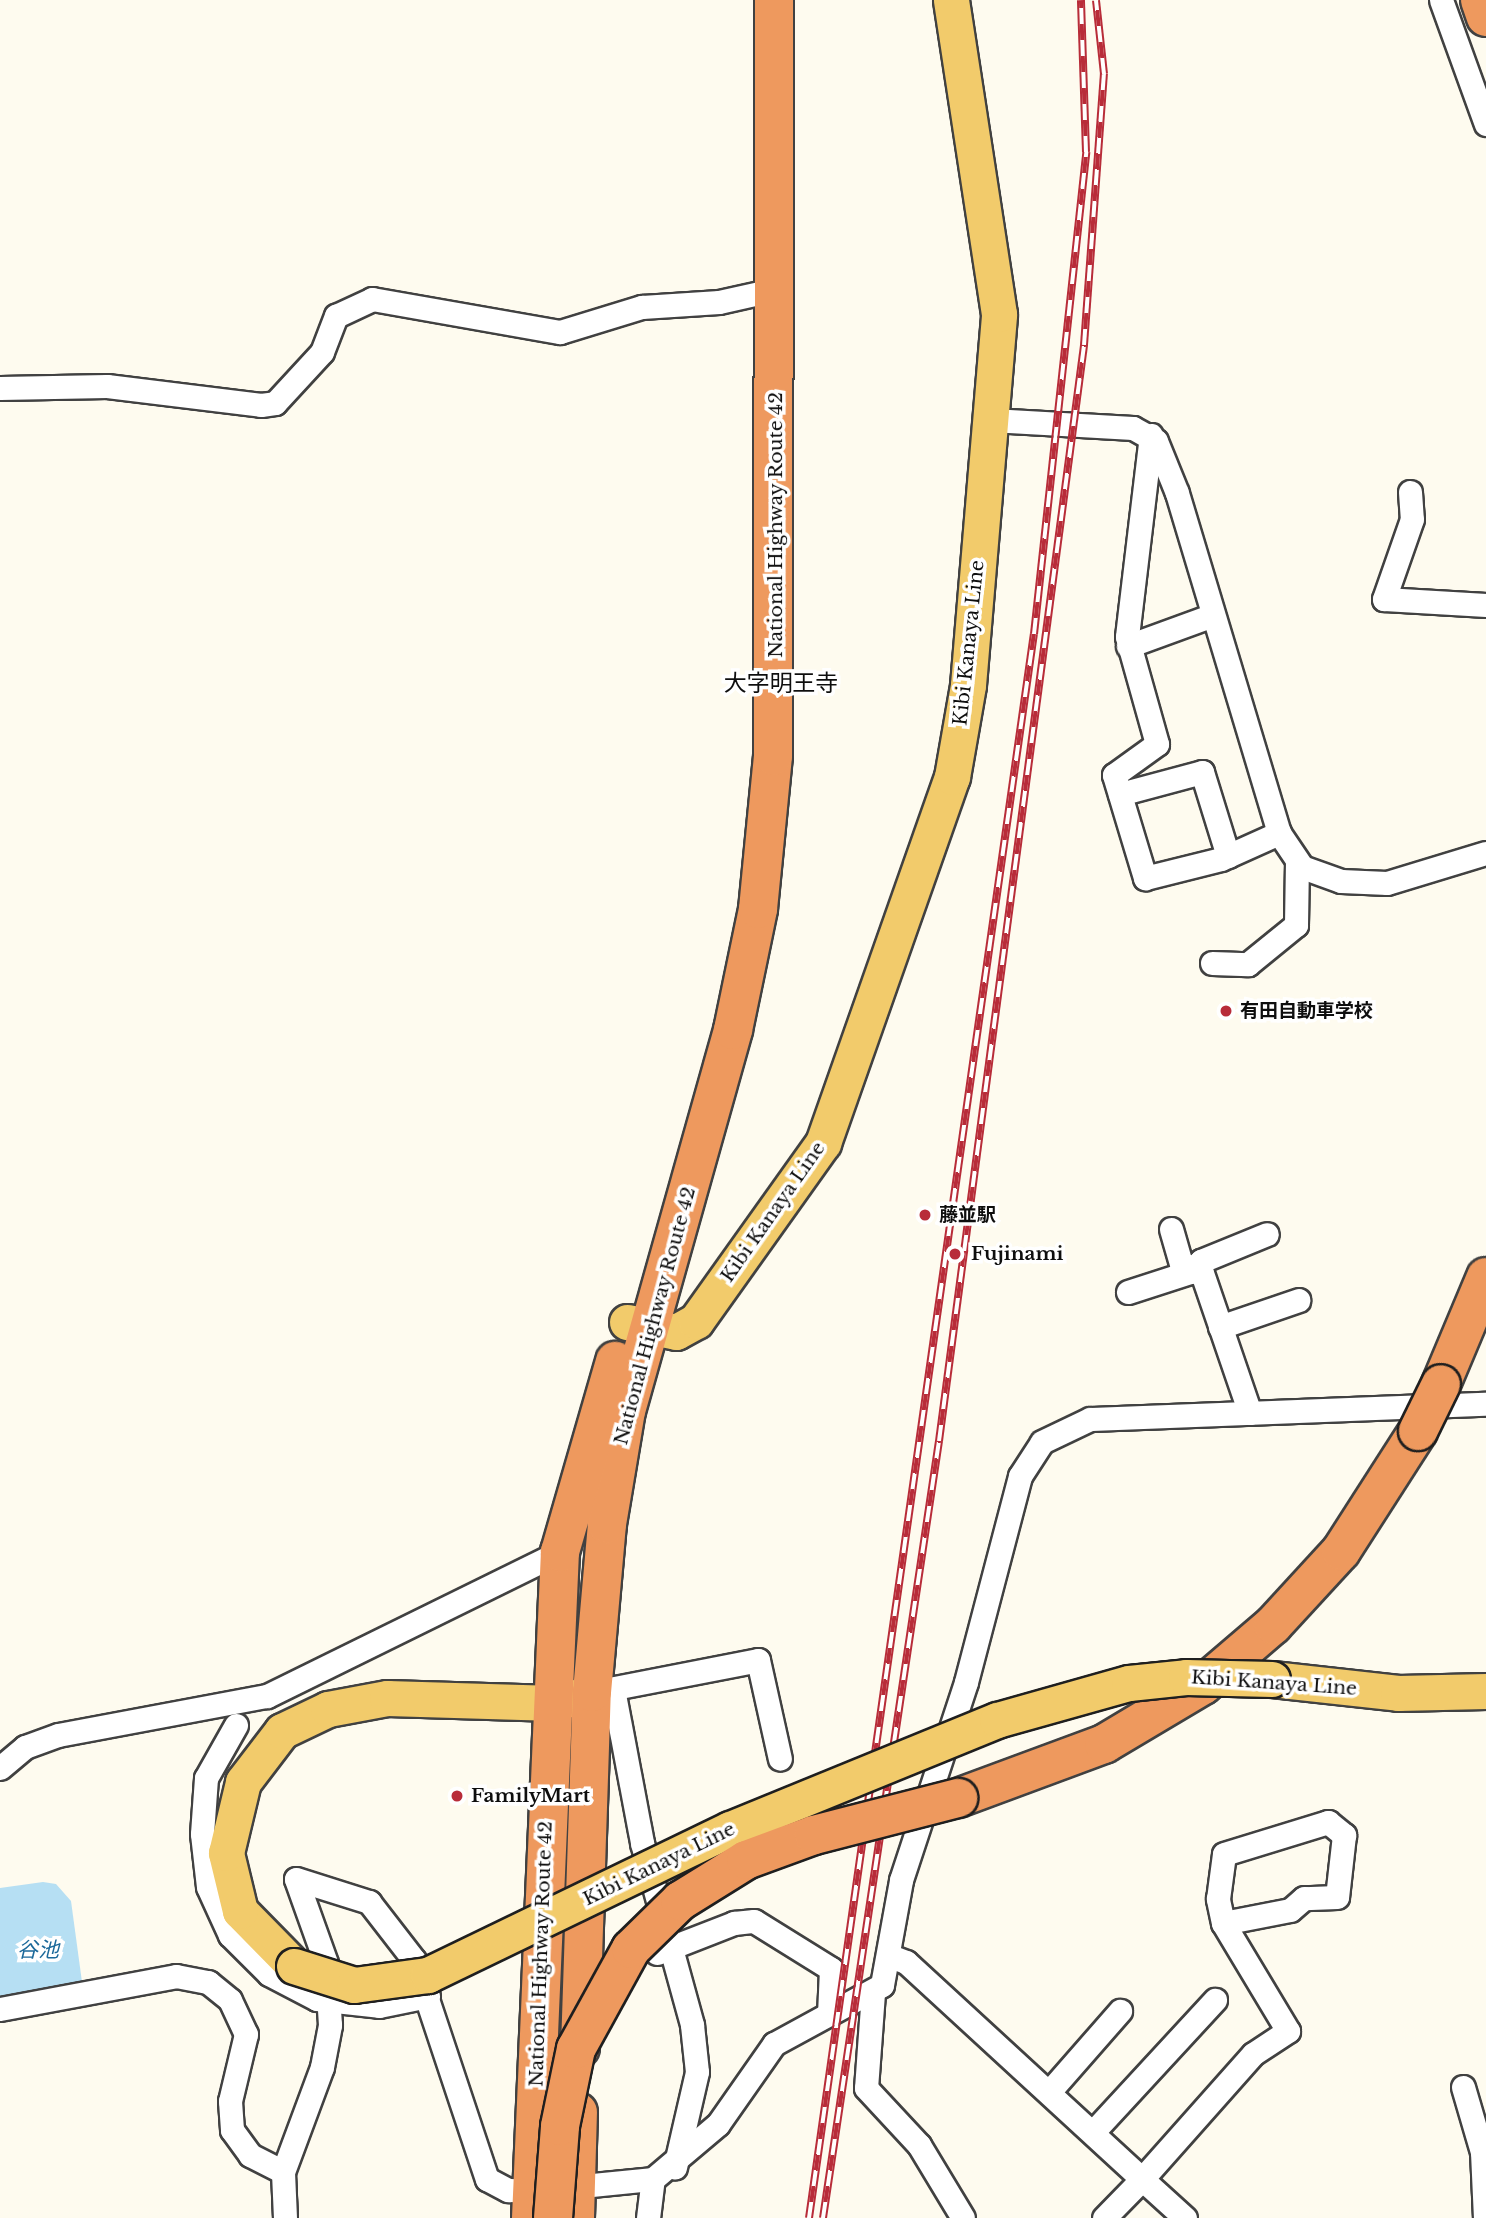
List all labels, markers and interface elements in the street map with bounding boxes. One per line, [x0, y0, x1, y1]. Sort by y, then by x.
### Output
street label: National Highway Route 42 [765, 392, 787, 658]
street label: Kibi Kanaya Line [949, 559, 989, 727]
district label: 大字明王寺 [724, 669, 838, 697]
place label: 有田自動車学校 [1240, 1000, 1373, 1022]
marker: 有田自動車学校 [1218, 1003, 1234, 1019]
street label: Kibi Kanaya Line [716, 1137, 830, 1287]
street label: National Highway Route 42 [610, 1184, 700, 1448]
place label: 藤並駅 [939, 1204, 996, 1226]
marker: 藤並駅 [917, 1207, 933, 1223]
place label: Fujinami [971, 1243, 1063, 1265]
marker: Fujinami [945, 1244, 965, 1264]
street label: Kibi Kanaya Line [1190, 1666, 1358, 1700]
place label: FamilyMart [471, 1785, 590, 1807]
marker: FamilyMart [449, 1788, 465, 1804]
street label: Kibi Kanaya Line [579, 1817, 739, 1911]
street label: National Highway Route 42 [525, 1820, 557, 2088]
water label: 谷池 [17, 1937, 59, 1963]

